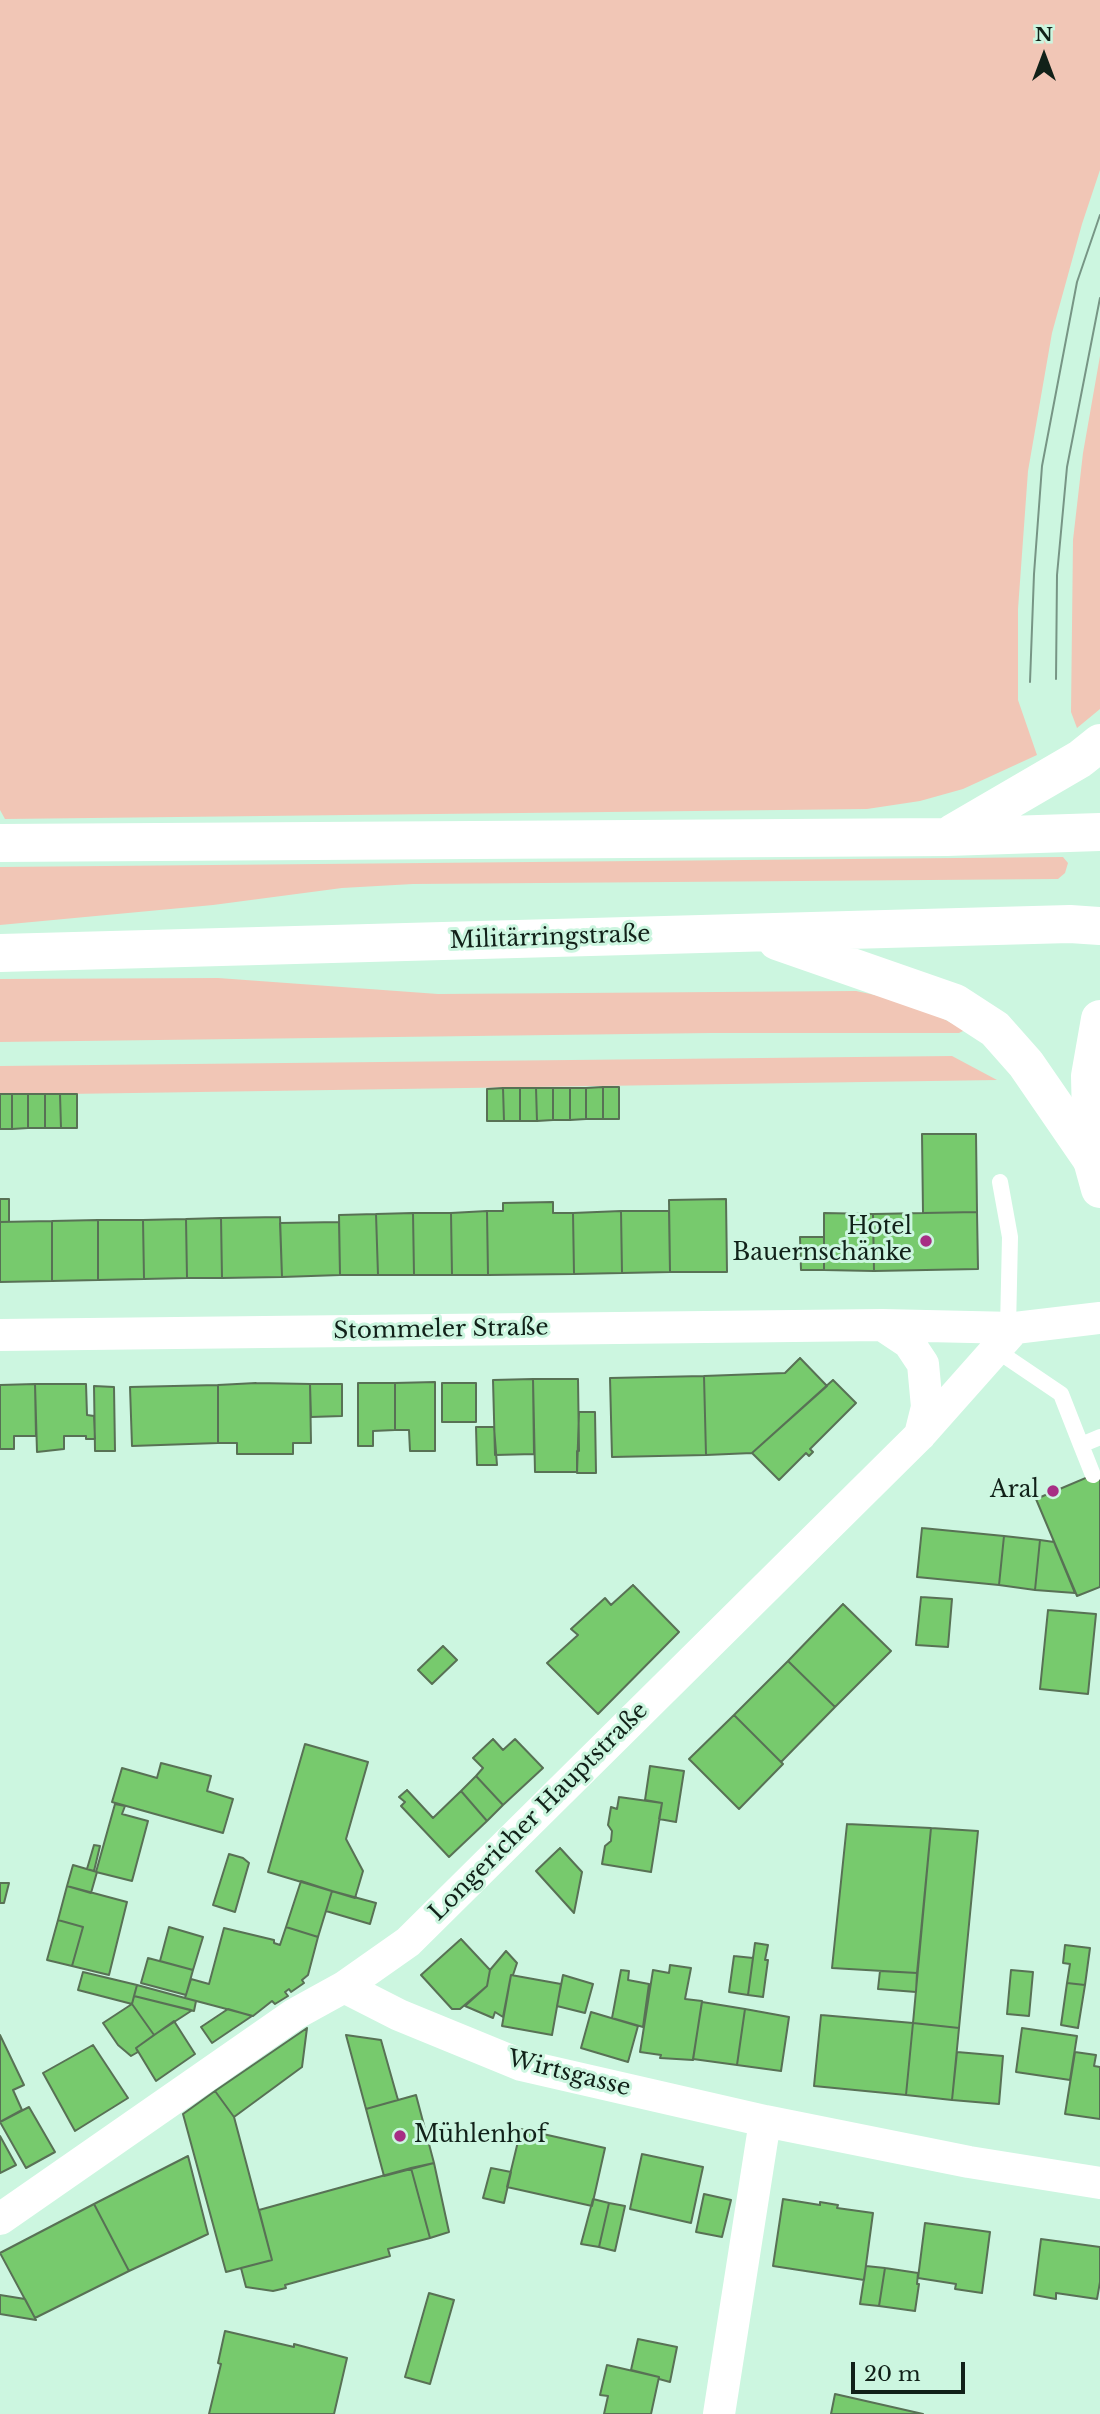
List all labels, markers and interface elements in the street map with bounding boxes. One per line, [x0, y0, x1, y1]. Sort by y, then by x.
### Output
north arrow [1009, 21, 1079, 91]
text: N [1035, 23, 1053, 46]
street label: Militärringstraße [449, 921, 651, 955]
place label: Hotel Bauernschänke [733, 1214, 912, 1268]
marker: Hotel Bauernschänke [918, 1233, 934, 1249]
street label: Stommeler Straße [333, 1314, 549, 1346]
place label: Aral [990, 1477, 1039, 1505]
marker: Aral [1045, 1483, 1061, 1499]
street label: Longericher Hauptstraße [424, 1697, 654, 1927]
street label: Wirtsgasse [505, 2045, 633, 2103]
place label: Mühlenhof [414, 2122, 547, 2150]
marker: Mühlenhof [392, 2128, 408, 2144]
scale bar [855, 2348, 969, 2392]
text: 20 m [864, 2361, 921, 2387]

